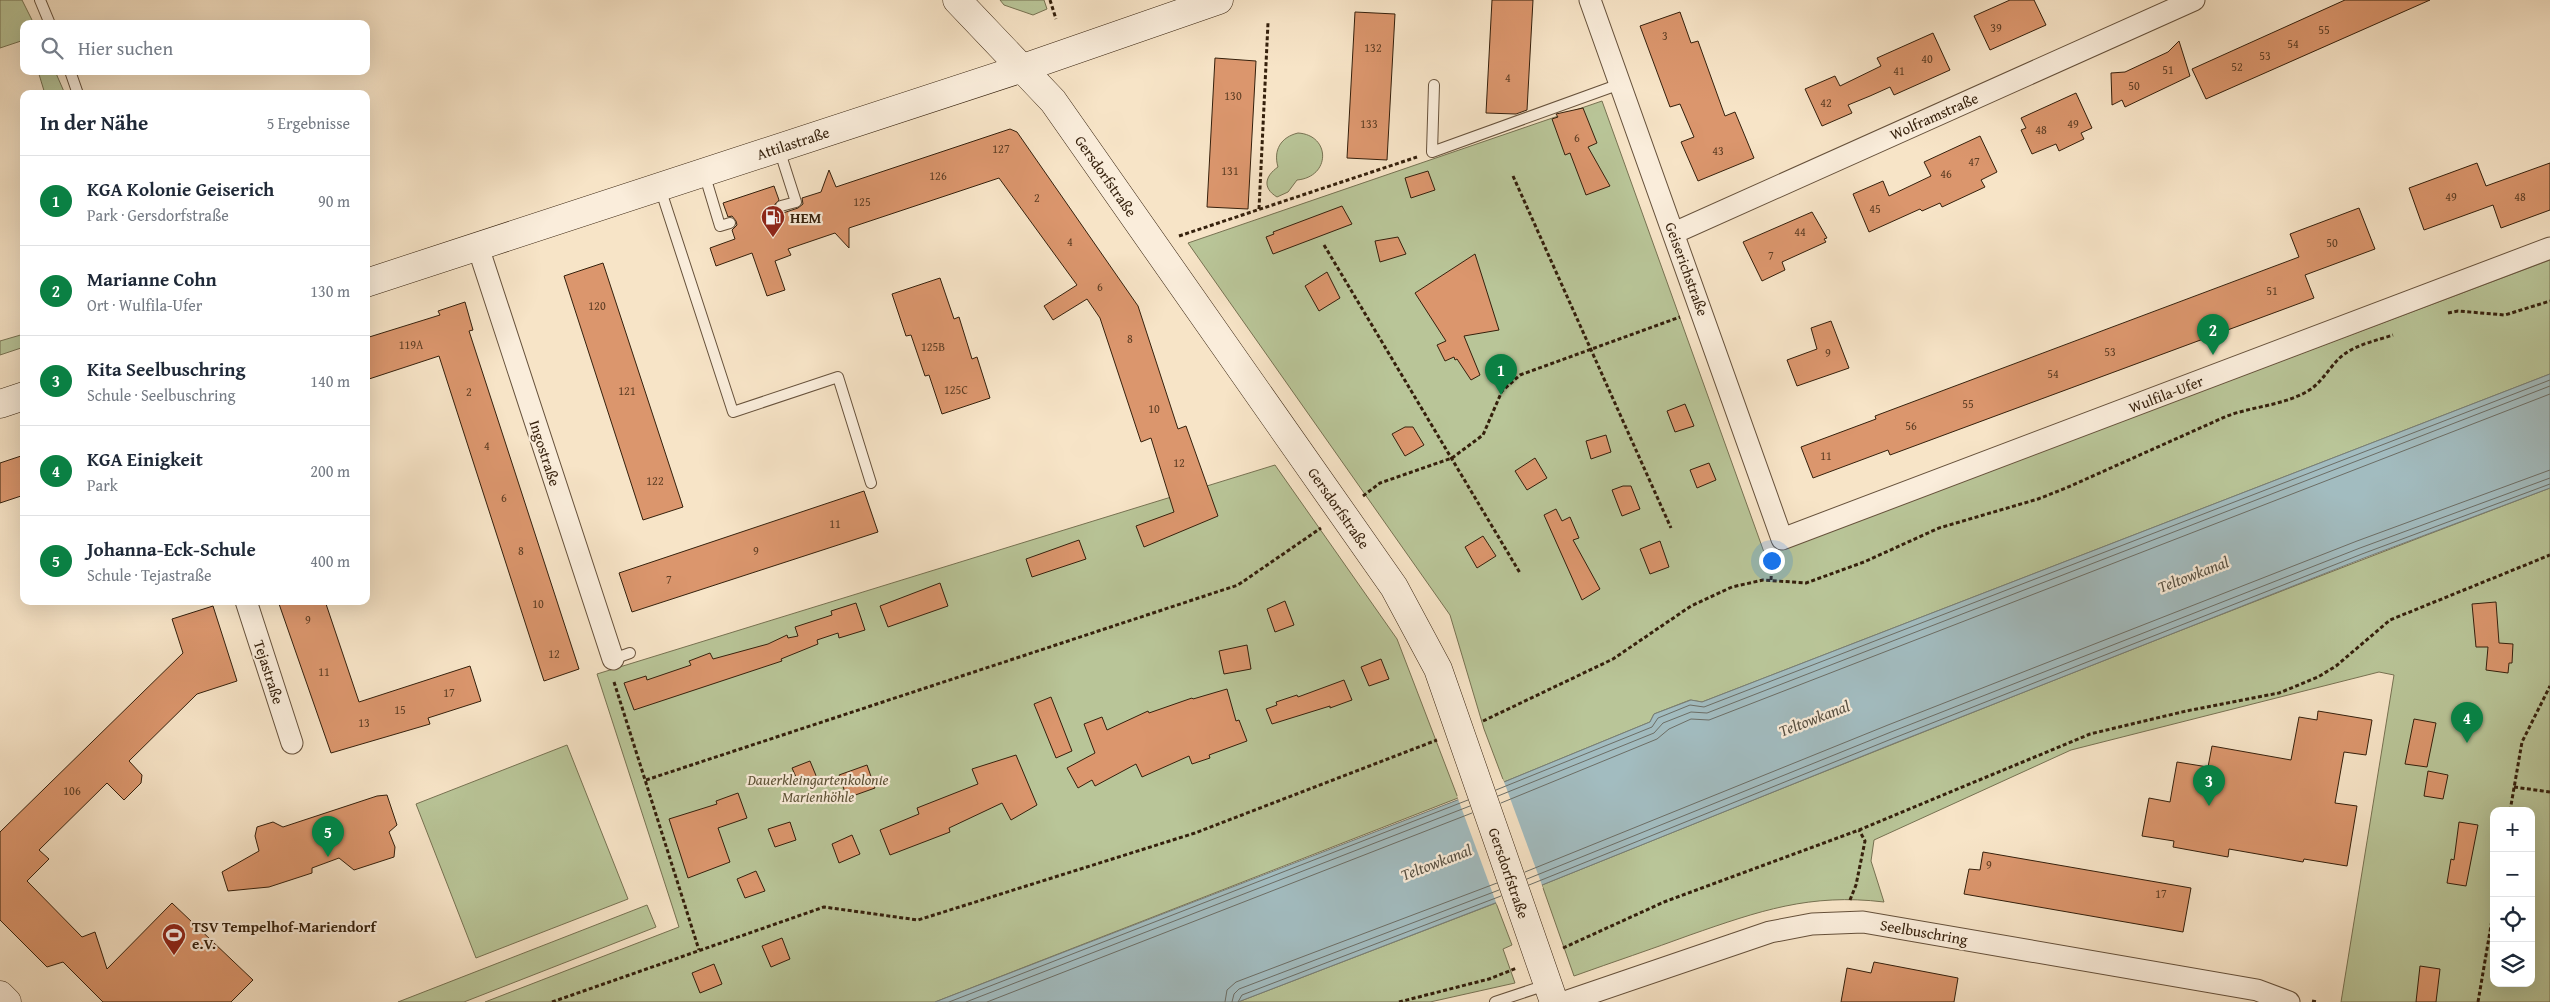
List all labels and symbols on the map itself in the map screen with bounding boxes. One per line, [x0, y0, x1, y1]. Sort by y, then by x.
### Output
house number: 39 [1990, 19, 2002, 36]
house number: 55 [2318, 21, 2330, 38]
house number: 3 [1662, 27, 1668, 44]
house number: 54 [2287, 35, 2299, 52]
house number: 132 [1364, 39, 1382, 56]
house number: 53 [2259, 47, 2271, 64]
house number: 40 [1921, 50, 1933, 67]
house number: 52 [2231, 58, 2243, 75]
house number: 51 [2162, 61, 2174, 78]
house number: 41 [1893, 62, 1905, 79]
house number: 4 [1505, 69, 1511, 86]
house number: 50 [2128, 77, 2140, 94]
house number: 130 [1224, 87, 1242, 104]
street label: Wolframstraße [1887, 87, 1981, 145]
house number: 42 [1820, 94, 1832, 111]
house number: 133 [1360, 115, 1378, 132]
house number: 49 [2067, 115, 2079, 132]
street label: Attilastraße [754, 121, 832, 165]
house number: 48 [2035, 121, 2047, 138]
house number: 6 [1574, 129, 1580, 146]
street label: Gersdorfstraße [1070, 131, 1142, 221]
house number: 127 [992, 140, 1010, 157]
house number: 43 [1712, 142, 1724, 159]
house number: 47 [1968, 153, 1980, 170]
house number: 131 [1221, 162, 1239, 179]
house number: 46 [1940, 165, 1952, 182]
house number: 126 [929, 167, 947, 184]
house number: 49 [2445, 188, 2457, 205]
house number: 48 [2514, 188, 2526, 205]
house number: 2 [1034, 189, 1040, 206]
house number: 125 [853, 193, 871, 210]
house number: 45 [1869, 200, 1881, 217]
fuel station icon: HEM [760, 204, 786, 238]
place label: HEM [790, 207, 821, 228]
street label: Geiserichstraße [1660, 219, 1714, 319]
house number: 44 [1794, 223, 1806, 240]
house number: 4 [1067, 233, 1073, 250]
house number: 50 [2326, 234, 2338, 251]
house number: 7 [1768, 247, 1774, 264]
house number: 6 [1097, 278, 1103, 295]
house number: 51 [2266, 282, 2278, 299]
house number: 120 [588, 297, 606, 314]
pin: 2 [2197, 314, 2229, 355]
house number: 8 [1127, 330, 1133, 347]
house number: 119A [399, 336, 424, 353]
house number: 125B [921, 338, 945, 355]
house number: 53 [2104, 343, 2116, 360]
house number: 9 [1825, 344, 1831, 361]
pin: 1 [1485, 354, 1517, 395]
house number: 54 [2047, 365, 2059, 382]
street label: Wulfila-Ufer [2126, 370, 2206, 418]
house number: 125C [944, 381, 968, 398]
house number: 121 [618, 382, 636, 399]
house number: 2 [466, 383, 472, 400]
house number: 55 [1962, 395, 1974, 412]
house number: 10 [1148, 400, 1160, 417]
street label: Ingostraße [524, 417, 566, 489]
house number: 56 [1905, 417, 1917, 434]
house number: 4 [484, 437, 490, 454]
house number: 11 [1820, 447, 1832, 464]
house number: 12 [1173, 454, 1185, 471]
street label: Gersdorfstraße [1303, 463, 1375, 553]
house number: 122 [646, 472, 664, 489]
house number: 6 [501, 489, 507, 506]
house number: 11 [829, 515, 841, 532]
house number: 8 [518, 542, 524, 559]
house number: 9 [753, 542, 759, 559]
your location [1759, 548, 1785, 574]
water label: Teltowkanal [2154, 549, 2232, 599]
house number: 7 [666, 571, 672, 588]
house number: 10 [532, 595, 544, 612]
house number: 9 [305, 611, 311, 628]
street label: Tejastraße [249, 637, 289, 707]
house number: 12 [548, 645, 560, 662]
house number: 11 [318, 663, 330, 680]
house number: 17 [443, 684, 455, 701]
water label: Teltowkanal [1775, 693, 1853, 743]
house number: 15 [394, 701, 406, 718]
pin: 4 [2451, 702, 2483, 743]
house number: 13 [358, 714, 370, 731]
pin: 3 [2193, 765, 2225, 806]
park label: Dauerkleingartenkolonie Marienhöhle [746, 769, 889, 807]
house number: 106 [63, 782, 81, 799]
pin: 5 [312, 816, 344, 857]
street label: Gersdorfstraße [1484, 825, 1534, 921]
water label: Teltowkanal [1397, 837, 1475, 887]
house number: 9 [1986, 856, 1992, 873]
house number: 17 [2155, 885, 2167, 902]
street label: Seelbuschring [1879, 914, 1970, 950]
place label: TSV Tempelhof-Mariendorf e.V. [192, 916, 377, 954]
sports icon: TSV Tempelhof-Mariendorf e.V. [161, 922, 187, 956]

